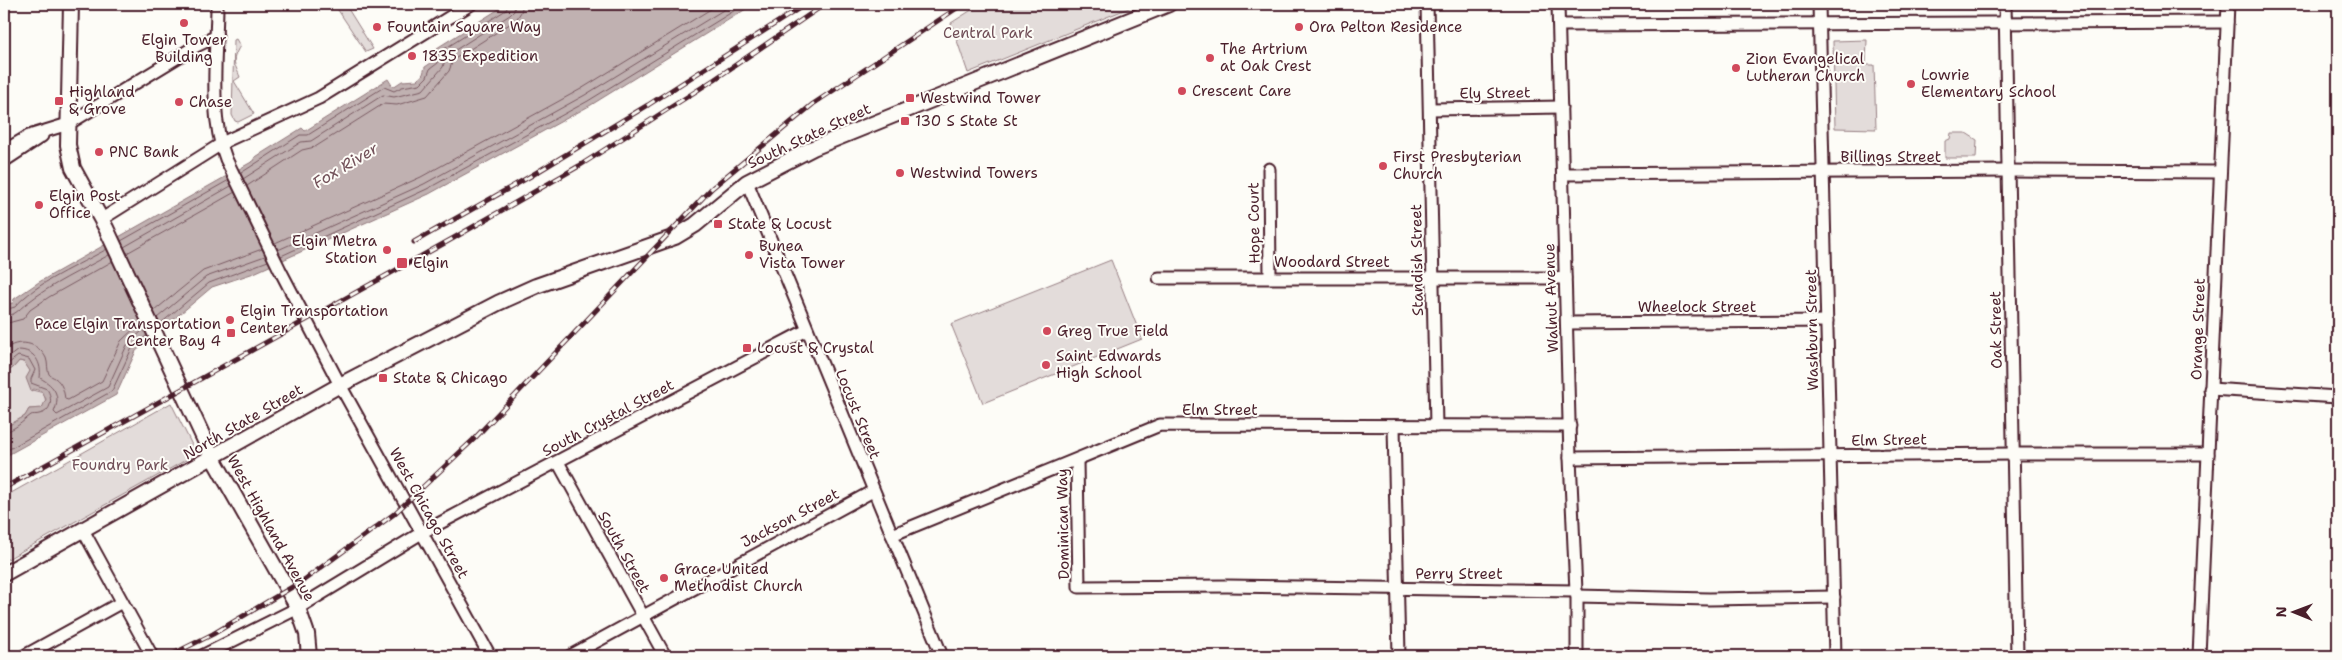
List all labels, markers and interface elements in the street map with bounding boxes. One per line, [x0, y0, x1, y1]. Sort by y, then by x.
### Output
marker: Elgin Tower Building [178, 17, 190, 29]
place label: Fountain Square Way [387, 17, 541, 37]
place label: Ora Pelton Residence [1309, 17, 1463, 37]
marker: Fountain Square Way [371, 21, 383, 33]
marker: Ora Pelton Residence [1293, 21, 1305, 33]
park label: Central Park [943, 23, 1033, 43]
place label: Elgin Tower Building [141, 30, 227, 67]
place label: The Artrium at Oak Crest [1220, 39, 1312, 76]
place label: 1835 Expedition [422, 46, 538, 66]
place label: Zion Evangelical Lutheran Church [1746, 49, 1865, 86]
marker: 1835 Expedition [406, 50, 418, 62]
marker: The Artrium at Oak Crest [1204, 52, 1216, 64]
marker: Zion Evangelical Lutheran Church [1730, 62, 1742, 74]
place label: Lowrie Elementary School [1921, 65, 2057, 102]
marker: Lowrie Elementary School [1905, 78, 1917, 90]
place label: Crescent Care [1192, 81, 1292, 101]
place label: Highland & Grove [69, 82, 135, 119]
street label: Ely Street [1459, 82, 1531, 104]
marker: Crescent Care [1176, 85, 1188, 97]
place label: Westwind Tower [920, 88, 1041, 108]
place label: Chase [189, 92, 232, 112]
marker: Westwind Tower [904, 92, 916, 104]
marker: Highland & Grove [53, 95, 65, 107]
marker: Chase [173, 96, 185, 108]
street label: South State Street [744, 99, 874, 173]
place label: 130 S State St [915, 111, 1018, 131]
marker: 130 S State St [899, 115, 911, 127]
water label: Fox River [309, 137, 382, 193]
place label: PNC Bank [109, 142, 179, 162]
marker: PNC Bank [93, 146, 105, 158]
place label: First Presbyterian Church [1393, 147, 1521, 184]
street label: Billings Street [1841, 147, 1941, 167]
marker: First Presbyterian Church [1377, 160, 1389, 172]
place label: Westwind Towers [910, 163, 1038, 183]
marker: Westwind Towers [894, 167, 906, 179]
street label: Hope Court [1243, 182, 1265, 264]
place label: Elgin Post Office [49, 186, 121, 223]
marker: Elgin Post Office [33, 199, 45, 211]
street label: Standish Street [1406, 204, 1428, 316]
place label: State & Locust [728, 214, 832, 234]
marker: State & Locust [712, 218, 724, 230]
place label: Elgin Metra Station [292, 231, 378, 268]
place label: Bunea Vista Tower [759, 236, 845, 273]
street label: Walnut Avenue [1539, 243, 1563, 353]
marker: Elgin Metra Station [381, 244, 393, 256]
marker: Bunea Vista Tower [743, 249, 755, 261]
street label: Woodard Street [1274, 252, 1390, 272]
place label: Elgin [413, 253, 449, 273]
marker: Elgin [395, 256, 409, 270]
street label: Washburn Street [1801, 269, 1823, 391]
street label: Orange Street [2186, 278, 2210, 380]
street label: Oak Street [1985, 291, 2007, 369]
street label: Wheelock Street [1638, 297, 1756, 317]
place label: Elgin Transportation Center [240, 301, 388, 338]
place label: Pace Elgin Transportation Center Bay 4 [35, 314, 221, 351]
marker: Elgin Transportation Center [224, 314, 236, 326]
place label: Greg True Field [1057, 321, 1169, 341]
marker: Greg True Field [1041, 325, 1053, 337]
marker: Pace Elgin Transportation Center Bay 4 [225, 327, 237, 339]
place label: Locust & Crystal [757, 338, 874, 358]
marker: Locust & Crystal [741, 342, 753, 354]
place label: Saint Edwards High School [1056, 346, 1162, 383]
marker: Saint Edwards High School [1040, 359, 1052, 371]
street label: Locust Street [831, 366, 885, 462]
place label: State & Chicago [393, 368, 508, 388]
marker: State & Chicago [377, 372, 389, 384]
street label: South Crystal Street [539, 375, 677, 461]
street label: North State Street [180, 380, 306, 464]
street label: Elm Street [1182, 400, 1258, 420]
street label: Elm Street [1851, 429, 1927, 451]
street label: West Chicago Street [385, 444, 473, 582]
street label: West Highland Avenue [222, 451, 320, 605]
park label: Foundry Park [72, 455, 168, 475]
street label: Dominican Way [1052, 468, 1074, 580]
street label: Jackson Street [737, 484, 843, 552]
street label: South Street [593, 507, 655, 597]
place label: Grace United Methodist Church [674, 559, 803, 596]
street label: Perry Street [1415, 564, 1503, 584]
marker: Grace United Methodist Church [658, 572, 670, 584]
north arrow [2270, 588, 2320, 638]
text: N [2272, 606, 2290, 617]

